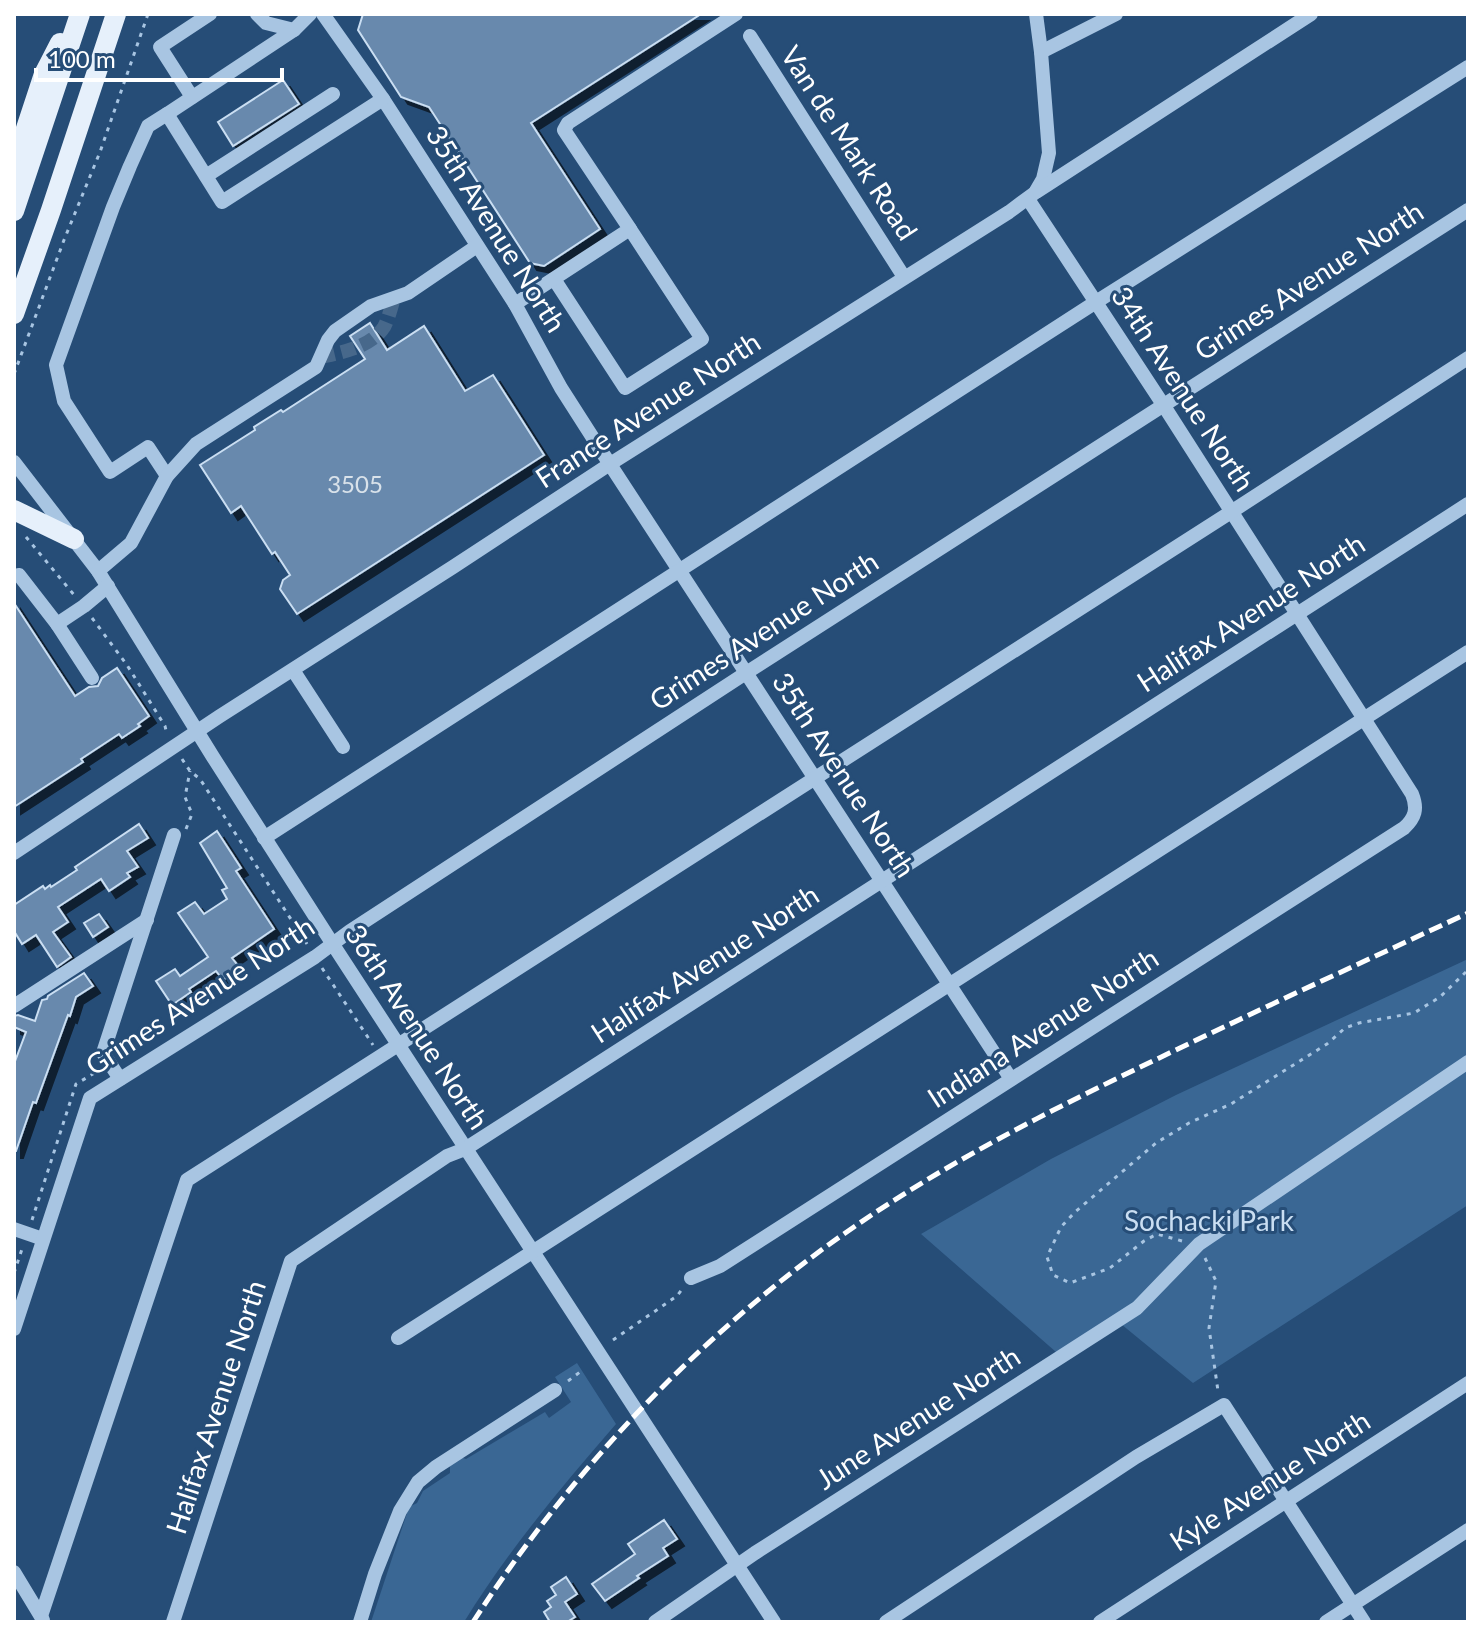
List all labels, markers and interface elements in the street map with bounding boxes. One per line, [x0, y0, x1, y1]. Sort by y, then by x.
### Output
scale bar [36, 32, 282, 82]
street label: Van de Mark Road [774, 39, 925, 246]
text: 100 m [48, 44, 116, 73]
street label: 35th Avenue North [420, 119, 574, 338]
street label: Grimes Avenue North [1188, 194, 1429, 367]
street label: 34th Avenue North [1105, 280, 1263, 497]
street label: France Avenue North [529, 324, 766, 494]
house number: 3505 [327, 469, 383, 498]
street label: Halifax Avenue North [1130, 526, 1371, 698]
street label: Grimes Avenue North [643, 544, 884, 717]
street label: 35th Avenue North [766, 666, 924, 883]
street label: Halifax Avenue North [584, 877, 825, 1049]
street label: Grimes Avenue North [79, 909, 320, 1082]
street label: 36th Avenue North [339, 918, 497, 1135]
street label: Indiana Avenue North [921, 940, 1164, 1114]
park label: Sochacki Park [1124, 1203, 1295, 1237]
street label: Halifax Avenue North [158, 1276, 272, 1538]
street label: June Avenue North [809, 1339, 1026, 1496]
street label: Kyle Avenue North [1163, 1403, 1376, 1558]

